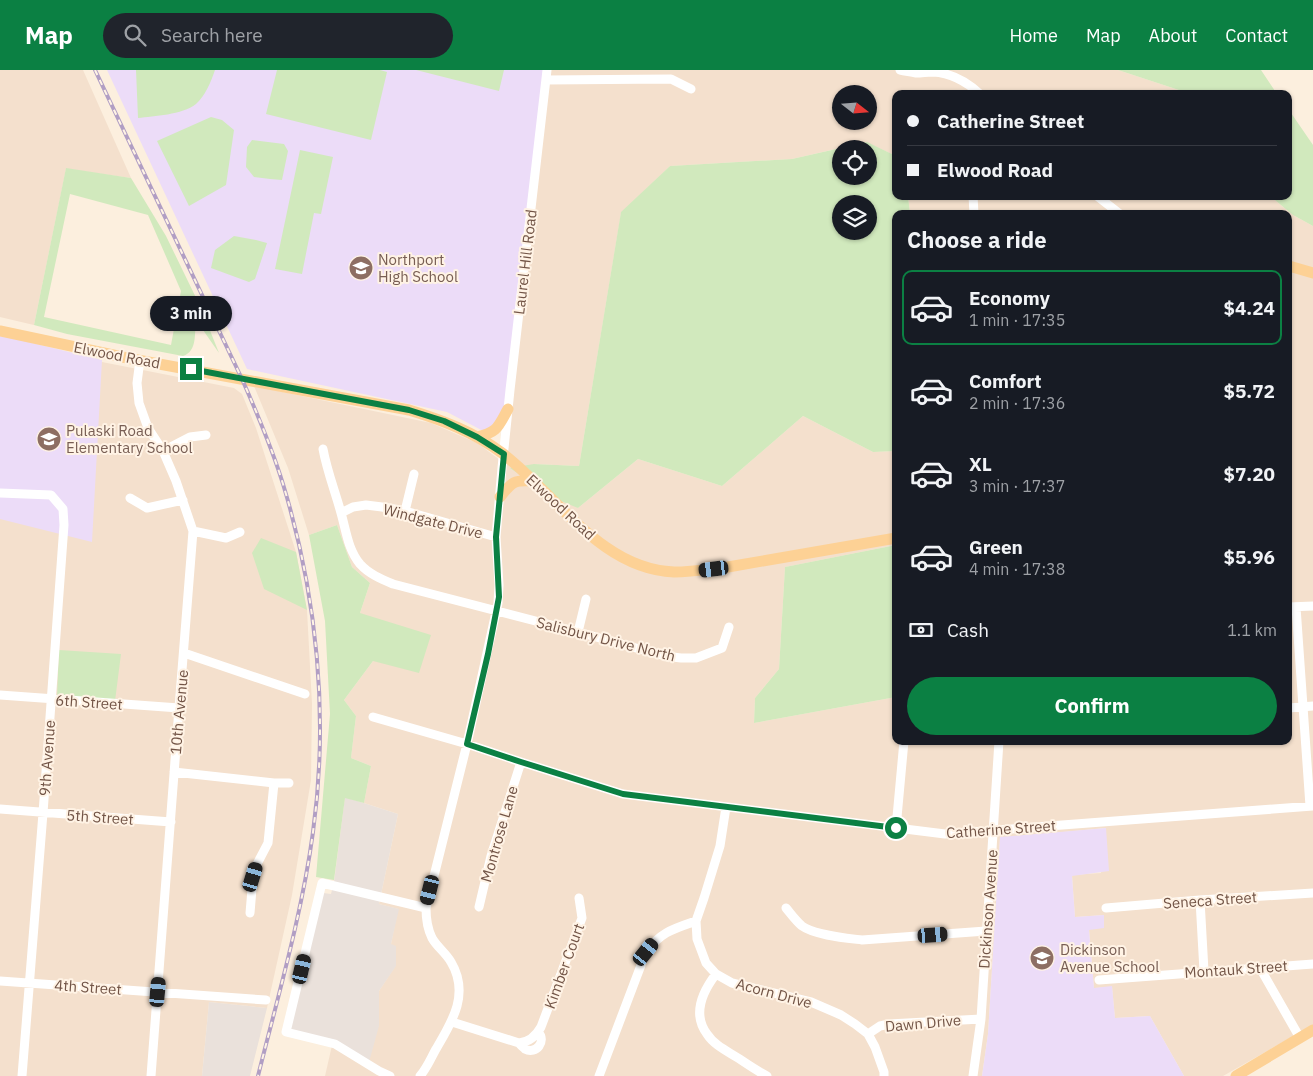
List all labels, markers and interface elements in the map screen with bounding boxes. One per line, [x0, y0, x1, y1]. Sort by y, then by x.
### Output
search box [103, 13, 453, 58]
text: Map [25, 19, 73, 51]
icon: search [121, 21, 149, 49]
text: Search here [161, 23, 263, 47]
text: Home [1010, 24, 1058, 47]
text: Map [1086, 24, 1121, 47]
text: About [1149, 24, 1197, 47]
text: Contact [1225, 24, 1288, 47]
north arrow [832, 85, 878, 130]
map controls [832, 85, 877, 240]
text: Catherine Street [937, 109, 1084, 133]
button: locate [832, 140, 877, 185]
text: Elwood Road [937, 158, 1053, 182]
button: layers [832, 195, 877, 240]
street label: Laurel Hill Road [509, 208, 541, 316]
text: Choose a ride [907, 225, 1047, 254]
place label: Northport High School [378, 250, 458, 286]
school or university icon: Northport High School [348, 255, 374, 281]
icon: car [909, 285, 954, 330]
text: Economy [969, 286, 1050, 310]
callout: 3 min [150, 296, 232, 332]
text: $4.24 [1223, 296, 1275, 320]
text: 3 min [170, 303, 212, 323]
text: 1 min · 17:35 [969, 310, 1065, 330]
street label: Elwood Road [72, 337, 162, 373]
route end [180, 358, 202, 380]
icon: car [909, 368, 954, 413]
text: Comfort [969, 369, 1042, 393]
text: $5.72 [1223, 379, 1275, 403]
text: 2 min · 17:36 [969, 393, 1065, 413]
place label: Pulaski Road Elementary School [66, 421, 193, 457]
school or university icon: Pulaski Road Elementary School [36, 426, 62, 452]
icon: car [909, 451, 954, 496]
text: XL [969, 452, 992, 476]
text: $7.20 [1223, 462, 1275, 486]
street label: Elwood Road [522, 470, 600, 544]
text: 3 min · 17:37 [969, 476, 1065, 496]
street label: Windgate Drive [381, 499, 485, 543]
icon: car [909, 534, 954, 579]
text: Green [969, 535, 1023, 559]
text: $5.96 [1223, 545, 1275, 569]
text: 4 min · 17:38 [969, 559, 1065, 579]
car [698, 560, 729, 578]
street label: Salisbury Drive North [535, 613, 677, 665]
icon: cash [907, 616, 935, 644]
text: Cash [947, 618, 989, 642]
text: 1.1 km [1227, 620, 1277, 640]
street label: 10th Avenue [166, 669, 192, 755]
button: Confirm [907, 677, 1277, 735]
street label: 6th Street [55, 690, 123, 714]
street label: 9th Avenue [35, 719, 59, 797]
street label: Montrose Lane [476, 784, 522, 884]
street label: 5th Street [66, 805, 134, 829]
street label: Catherine Street [945, 816, 1057, 842]
route start [885, 817, 907, 839]
street label: Dickinson Avenue [974, 849, 1002, 969]
car [241, 860, 264, 894]
car [419, 874, 440, 906]
street label: Seneca Street [1162, 887, 1258, 913]
street label: Kimber Court [540, 921, 588, 1011]
car [917, 926, 948, 944]
car [630, 936, 661, 968]
place label: Dickinson Avenue School [1060, 940, 1159, 976]
school or university icon: Dickinson Avenue School [1029, 945, 1055, 971]
car [291, 953, 312, 985]
street label: Montauk Street [1184, 956, 1288, 982]
street label: Acorn Drive [734, 974, 814, 1012]
street label: 4th Street [54, 975, 122, 999]
car [149, 976, 166, 1008]
street label: Dawn Drive [884, 1010, 962, 1036]

